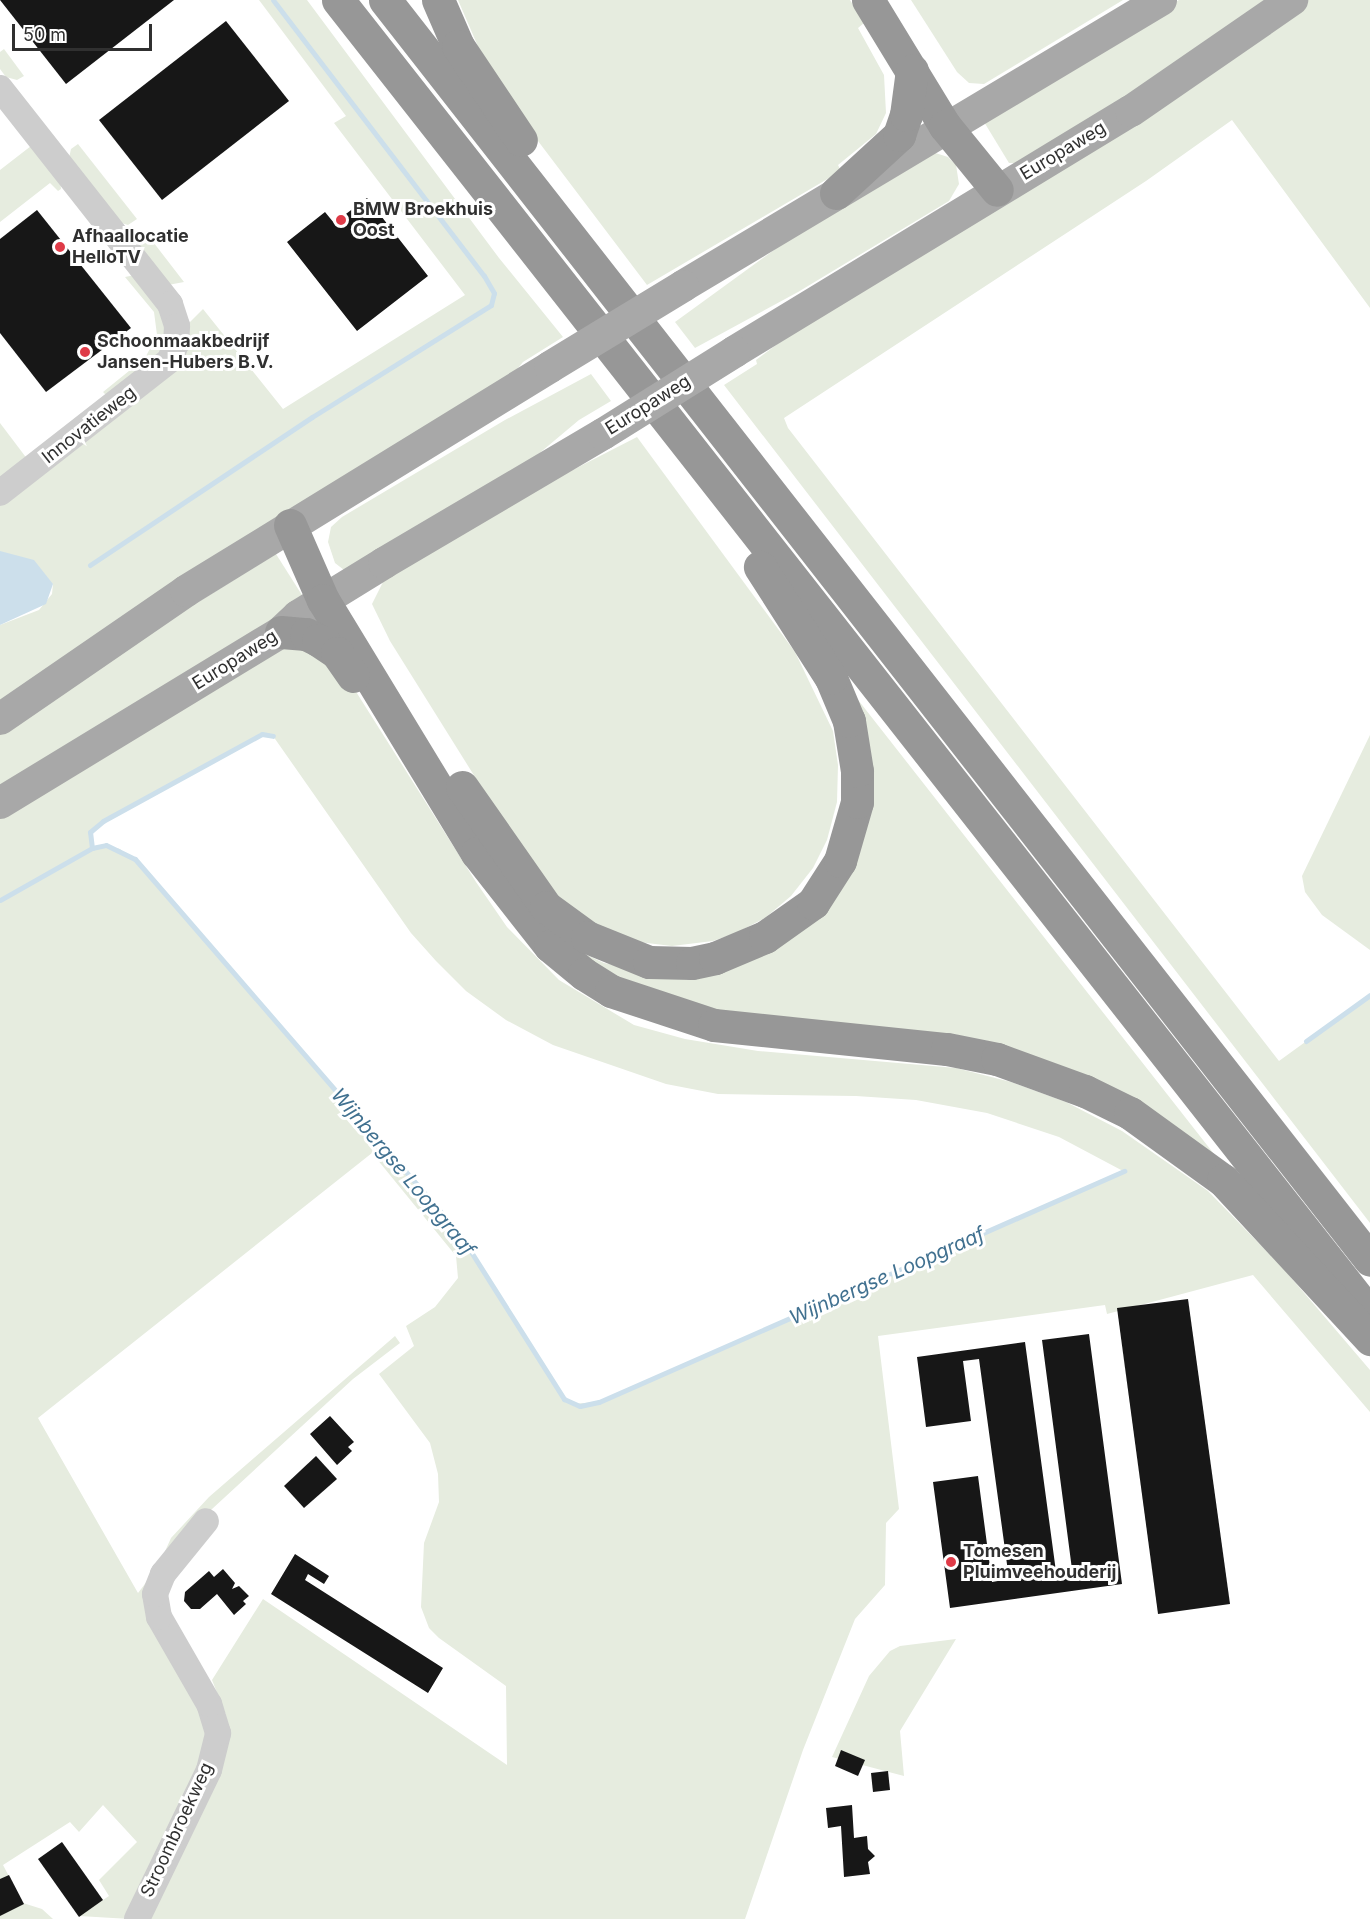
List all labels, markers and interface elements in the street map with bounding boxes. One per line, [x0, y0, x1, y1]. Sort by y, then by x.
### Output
scale bar [15, 12, 154, 50]
text: 50 m [23, 24, 66, 45]
street label: Europaweg [1016, 117, 1110, 185]
place label: BMW Broekhuis Oost [353, 199, 493, 242]
marker: BMW Broekhuis Oost [334, 213, 348, 227]
place label: Afhaallocatie HelloTV [72, 226, 189, 268]
marker: Afhaallocatie HelloTV [53, 240, 67, 254]
place label: Schoonmaakbedrijf Jansen-Hubers B.V. [97, 331, 274, 374]
marker: Schoonmaakbedrijf Jansen-Hubers B.V. [78, 345, 92, 359]
street label: Europaweg [602, 370, 694, 440]
street label: Innovatieweg [38, 382, 140, 468]
street label: Europaweg [189, 625, 281, 695]
water label: Wijnbergse Loopgraaf [326, 1083, 480, 1261]
water label: Wijnbergse Loopgraaf [786, 1222, 988, 1330]
place label: Tomesen Pluimveehouderij [963, 1541, 1116, 1584]
marker: Tomesen Pluimveehouderij [944, 1555, 958, 1569]
street label: Stroombroekweg [136, 1759, 218, 1901]

